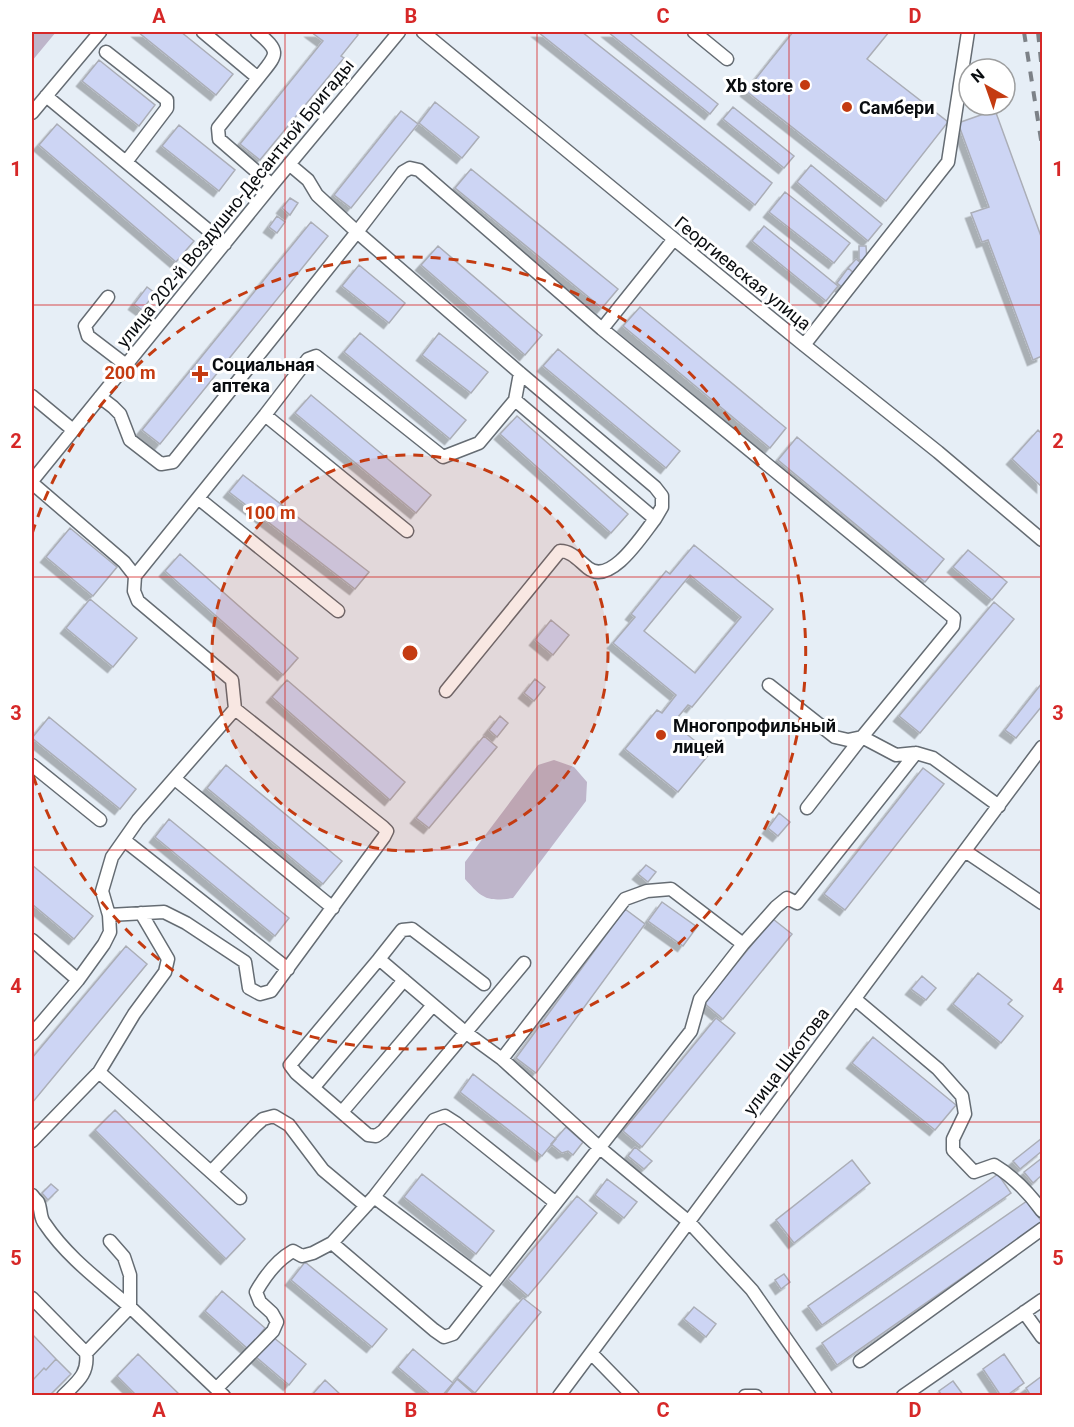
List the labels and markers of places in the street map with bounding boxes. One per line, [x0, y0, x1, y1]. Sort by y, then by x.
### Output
place label: Xb store [726, 75, 793, 96]
marker: Xb store [798, 78, 812, 92]
place label: Самбери [859, 97, 934, 118]
marker: Самбери [840, 100, 854, 114]
place label: Социальная аптека [212, 354, 315, 396]
marker: Социальная аптека [193, 367, 207, 381]
centre of rings [400, 643, 420, 663]
place label: Многопрофильный лицей [673, 715, 836, 757]
marker: Многопрофильный лицей [654, 728, 668, 742]

